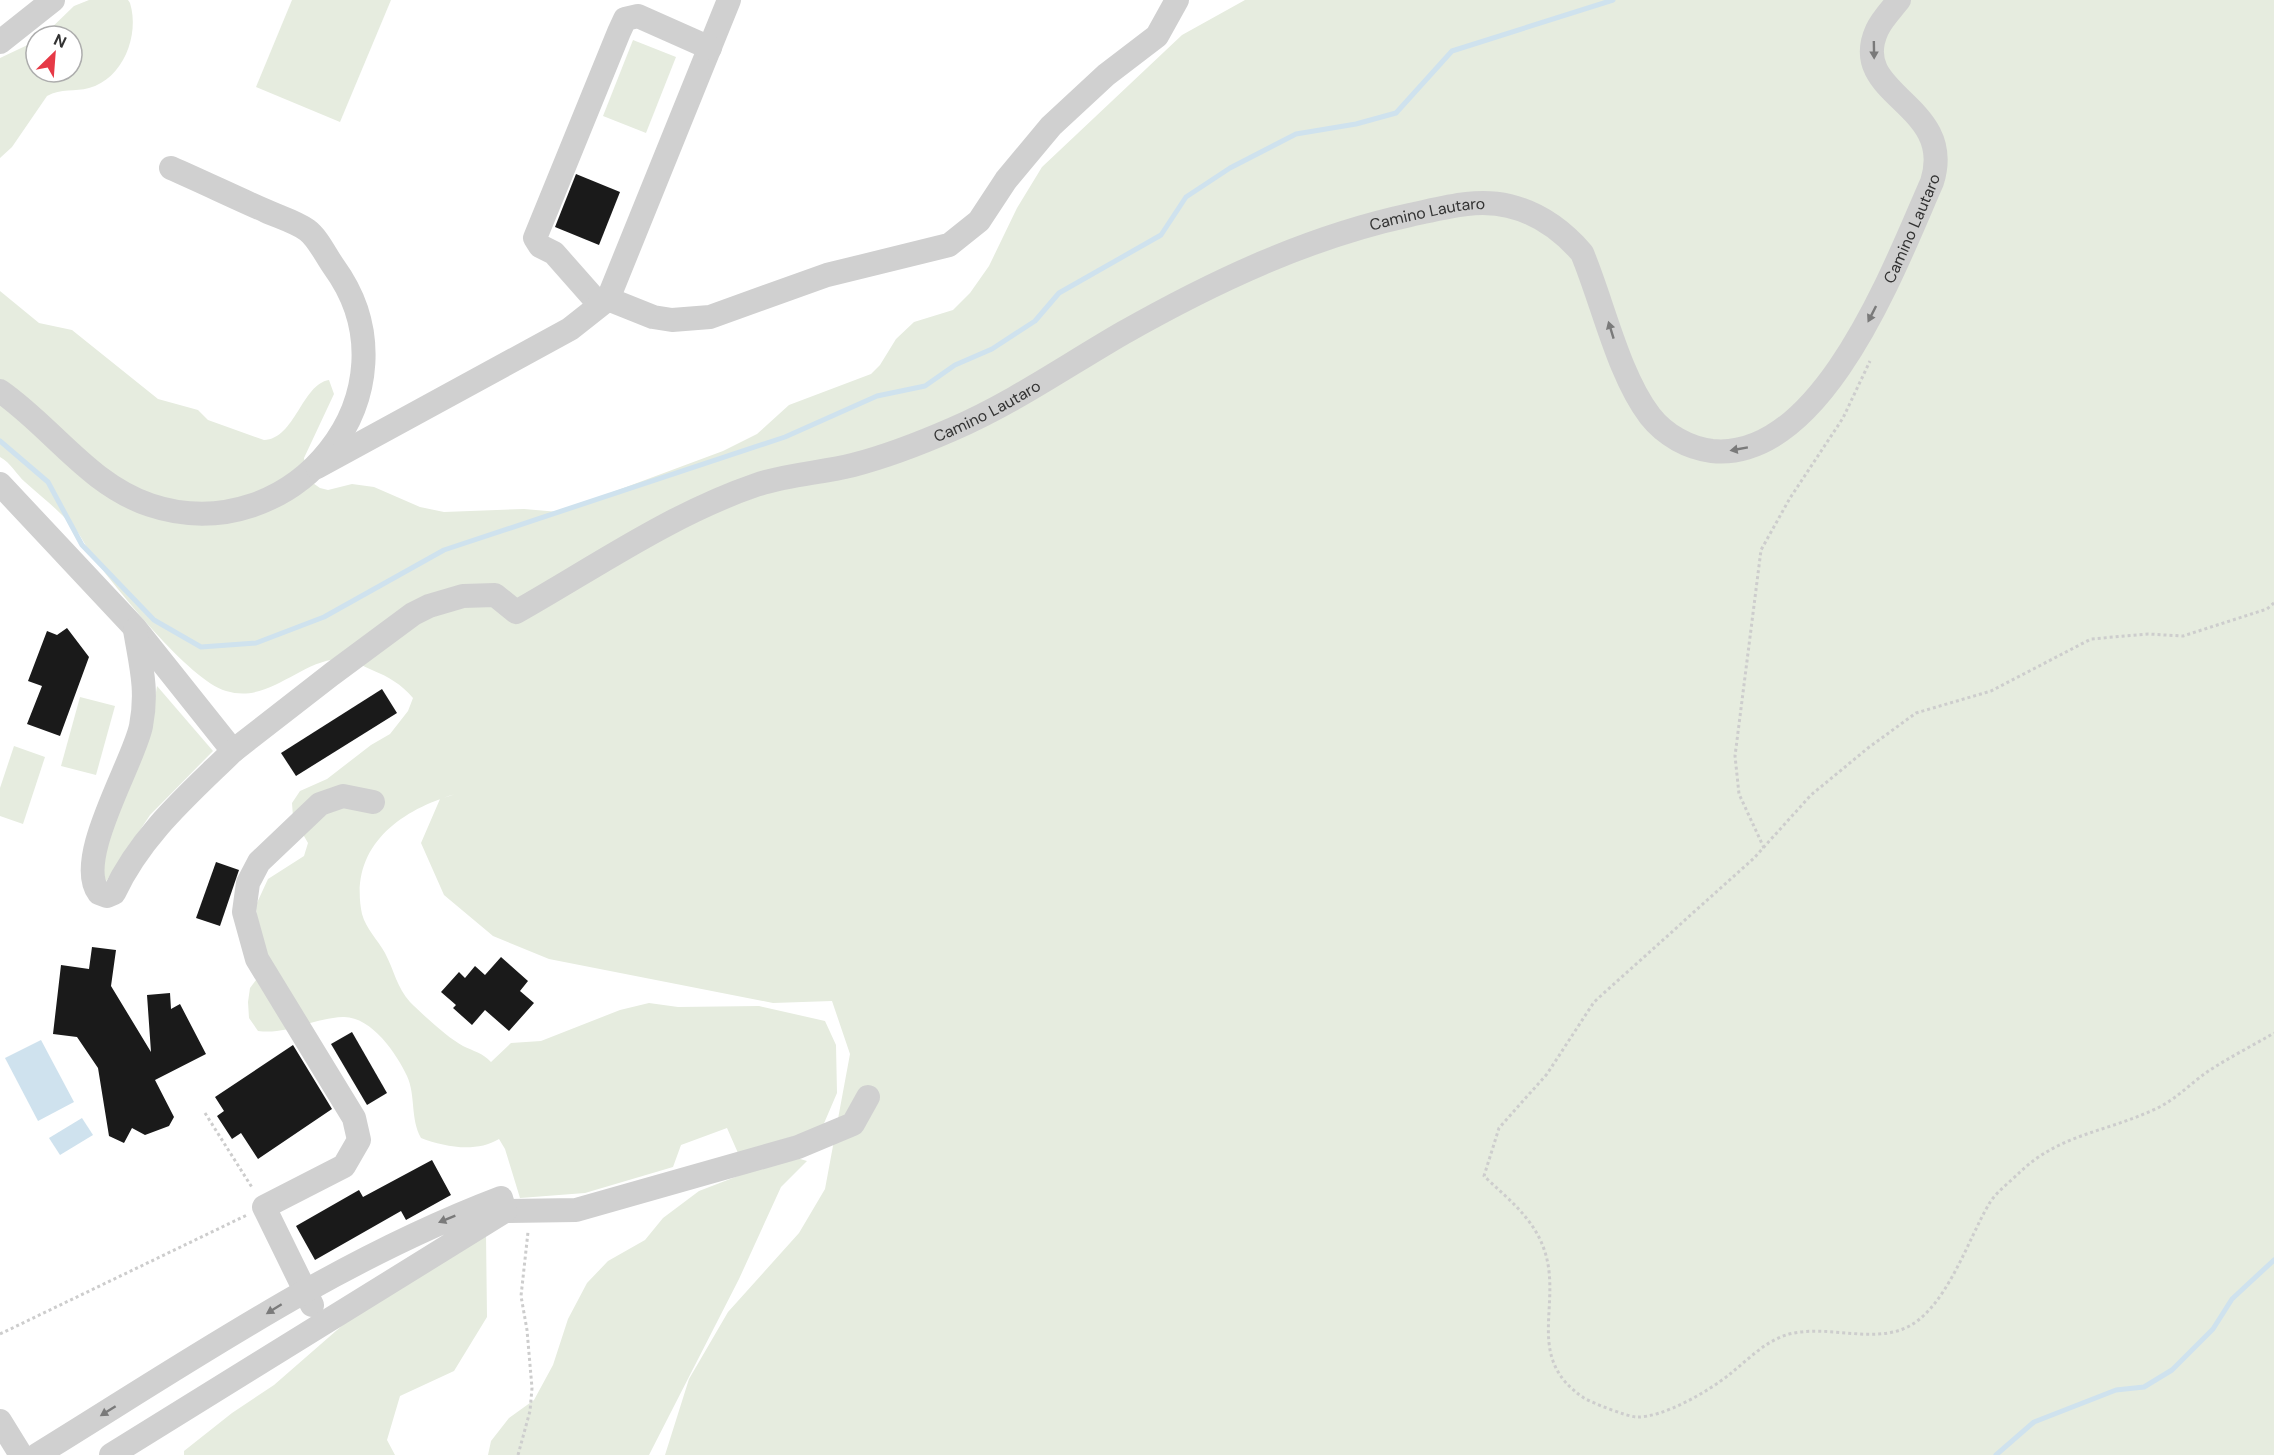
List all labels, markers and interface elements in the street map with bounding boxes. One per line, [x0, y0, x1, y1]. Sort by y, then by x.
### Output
north arrow [24, 24, 84, 84]
text: N [50, 29, 70, 53]
one-way arrow [1869, 41, 1879, 60]
street label: Camino Lautaro [1879, 172, 1945, 287]
street label: Camino Lautaro [1367, 193, 1485, 236]
one-way arrow [1868, 306, 1877, 323]
one-way arrow [1606, 321, 1615, 339]
street label: Camino Lautaro [930, 375, 1044, 447]
one-way arrow [1729, 445, 1748, 454]
one-way arrow [437, 1214, 455, 1224]
one-way arrow [266, 1303, 282, 1314]
one-way arrow [100, 1406, 116, 1417]

